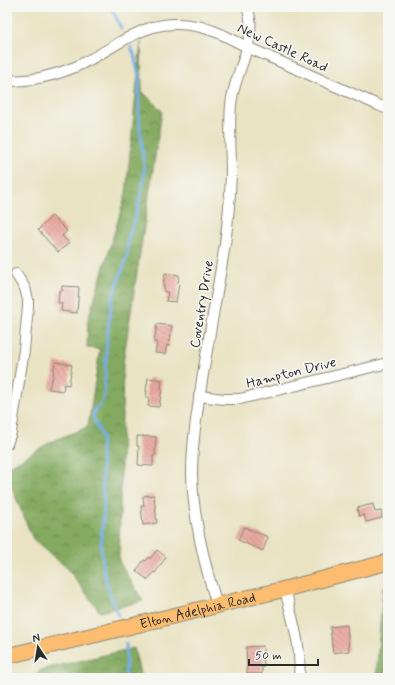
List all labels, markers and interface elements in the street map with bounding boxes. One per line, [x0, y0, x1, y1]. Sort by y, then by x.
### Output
street label: New Castle Road [235, 19, 331, 77]
street label: Coventry Drive [186, 259, 218, 349]
street label: Hampton Drive [244, 353, 338, 393]
street label: Elton Adelphia Road [138, 588, 258, 634]
north arrow [18, 627, 58, 667]
text: N [31, 631, 41, 646]
scale bar [249, 641, 318, 667]
text: 50 m [255, 648, 282, 664]

